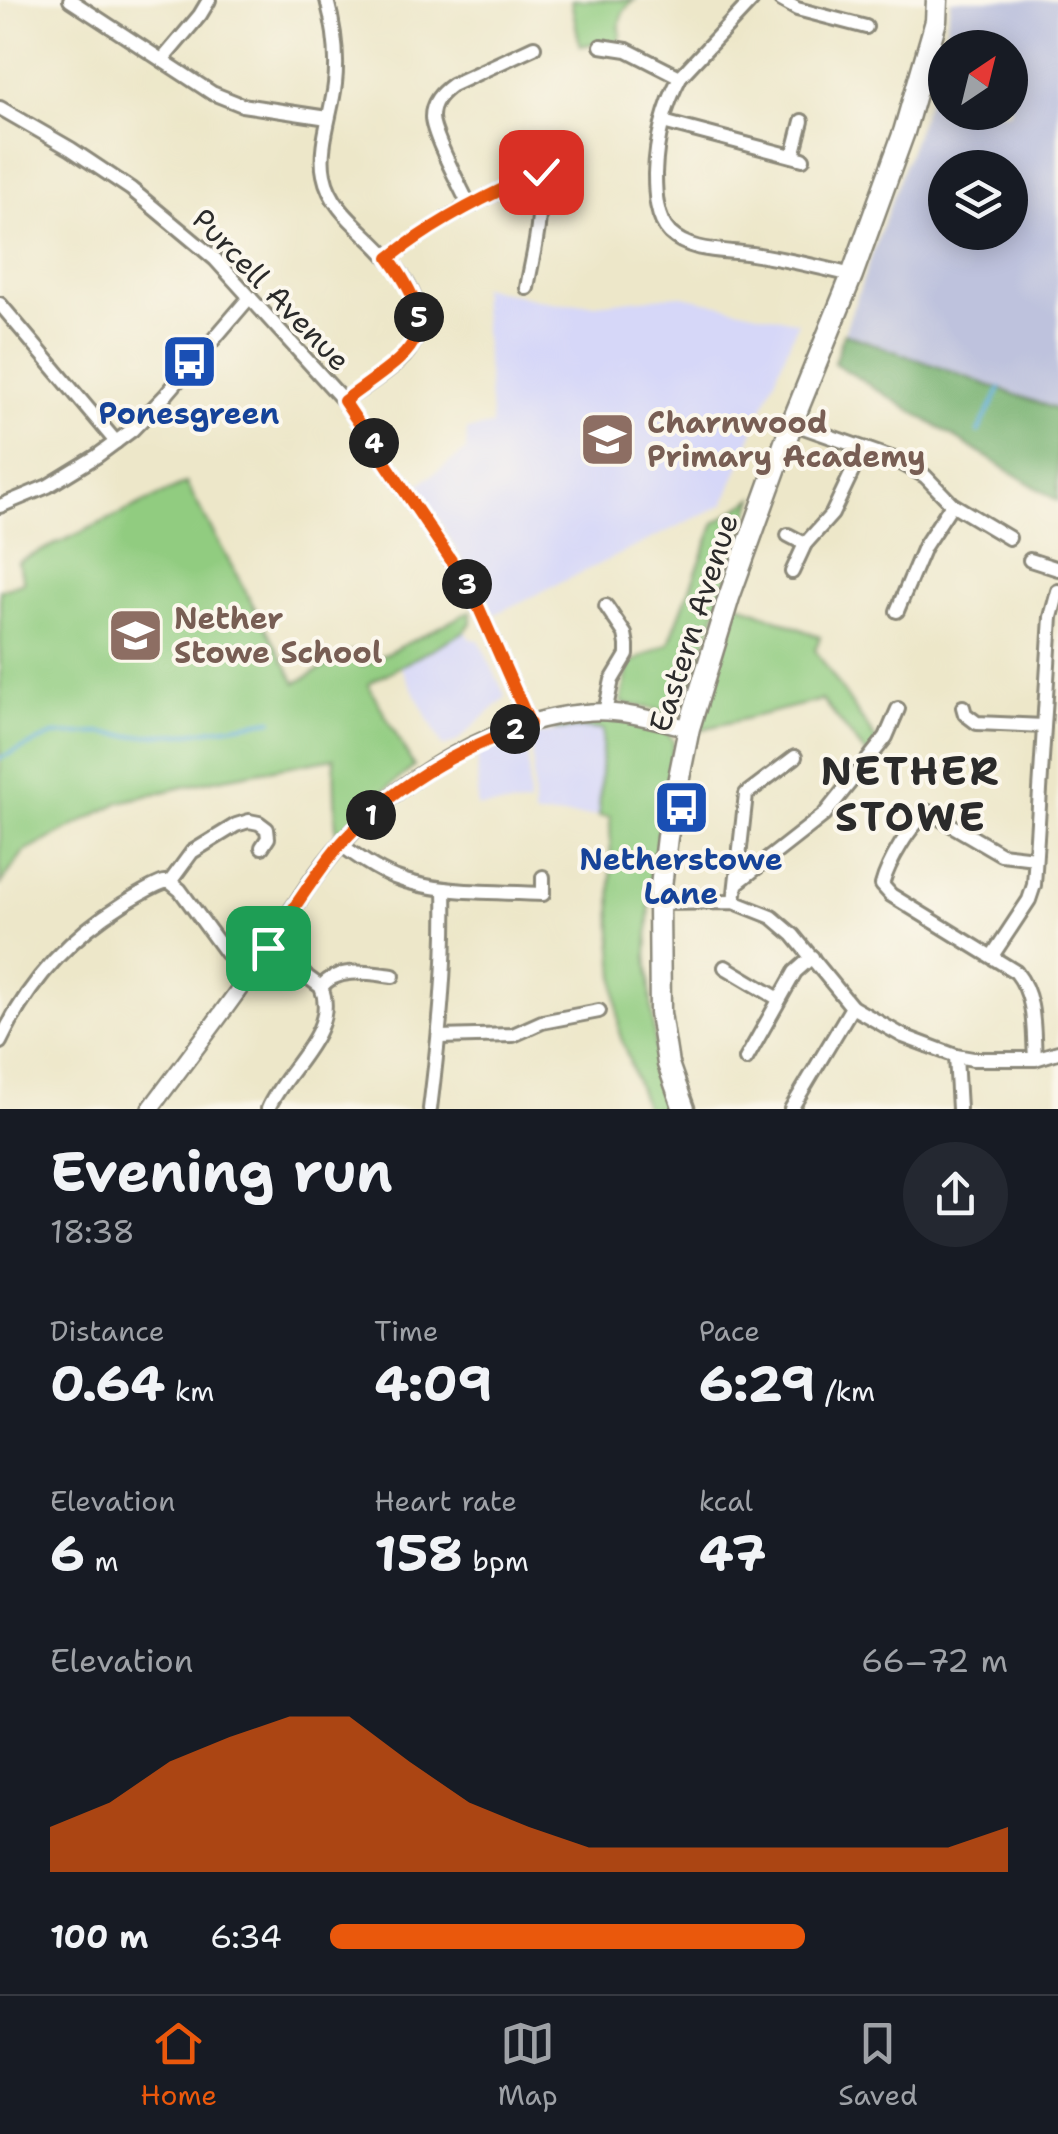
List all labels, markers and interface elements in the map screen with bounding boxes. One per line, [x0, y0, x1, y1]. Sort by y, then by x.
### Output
north arrow [928, 30, 1028, 130]
map controls [928, 30, 1028, 250]
pin [499, 130, 584, 215]
icon: check [514, 145, 569, 200]
button: layers [928, 150, 1028, 250]
street label: Purcell Avenue [183, 199, 360, 380]
pin: 5 [394, 292, 444, 342]
text: 5 [410, 298, 428, 336]
bus stop icon: Ponesgreen [159, 331, 219, 391]
place label: Ponesgreen [99, 393, 280, 434]
place label: Charnwood Primary Academy [647, 402, 926, 477]
school or university icon: Charnwood Primary Academy [578, 410, 638, 470]
pin: 4 [349, 418, 399, 468]
text: 4 [364, 424, 384, 462]
street label: Eastern Avenue [639, 509, 748, 737]
pin: 3 [442, 559, 492, 609]
text: 3 [457, 565, 477, 603]
place label: Nether Stowe School [174, 598, 382, 673]
school or university icon: Nether Stowe School [105, 606, 165, 666]
pin: 2 [490, 704, 540, 754]
text: 2 [505, 710, 525, 748]
district label: NETHER STOWE [821, 744, 1001, 844]
bus stop icon: Netherstowe Lane [651, 777, 711, 837]
pin: 1 [346, 790, 396, 840]
text: 1 [365, 796, 377, 834]
place label: Netherstowe Lane [579, 839, 783, 914]
pin [226, 906, 311, 991]
icon: arrive [241, 921, 296, 976]
text: Evening run [50, 1135, 393, 1209]
button: share [903, 1142, 1008, 1247]
text: 18:38 [50, 1210, 135, 1253]
text: Distance [50, 1312, 165, 1350]
text: Time [374, 1312, 439, 1350]
text: Pace [699, 1312, 760, 1350]
text: 0.64 [50, 1350, 165, 1417]
text: 4:09 [374, 1350, 492, 1417]
text: 6:29 [699, 1350, 815, 1417]
text: km [165, 1372, 214, 1410]
text: /km [815, 1372, 875, 1410]
text: Elevation [50, 1482, 175, 1520]
text: Heart rate [374, 1482, 517, 1520]
text: kcal [699, 1482, 753, 1520]
text: 6 [50, 1520, 85, 1587]
text: 158 [374, 1520, 463, 1587]
text: 47 [699, 1520, 767, 1587]
text: m [85, 1542, 119, 1580]
text: bpm [463, 1542, 529, 1580]
text: Elevation [50, 1639, 193, 1682]
text: 66–72 m [861, 1639, 1008, 1682]
text: 100 m [50, 1915, 149, 1958]
text: 6:34 [210, 1915, 282, 1958]
tab: Home [140, 2016, 217, 2114]
tab: Map [498, 2016, 558, 2114]
tab: Saved [838, 2016, 918, 2114]

